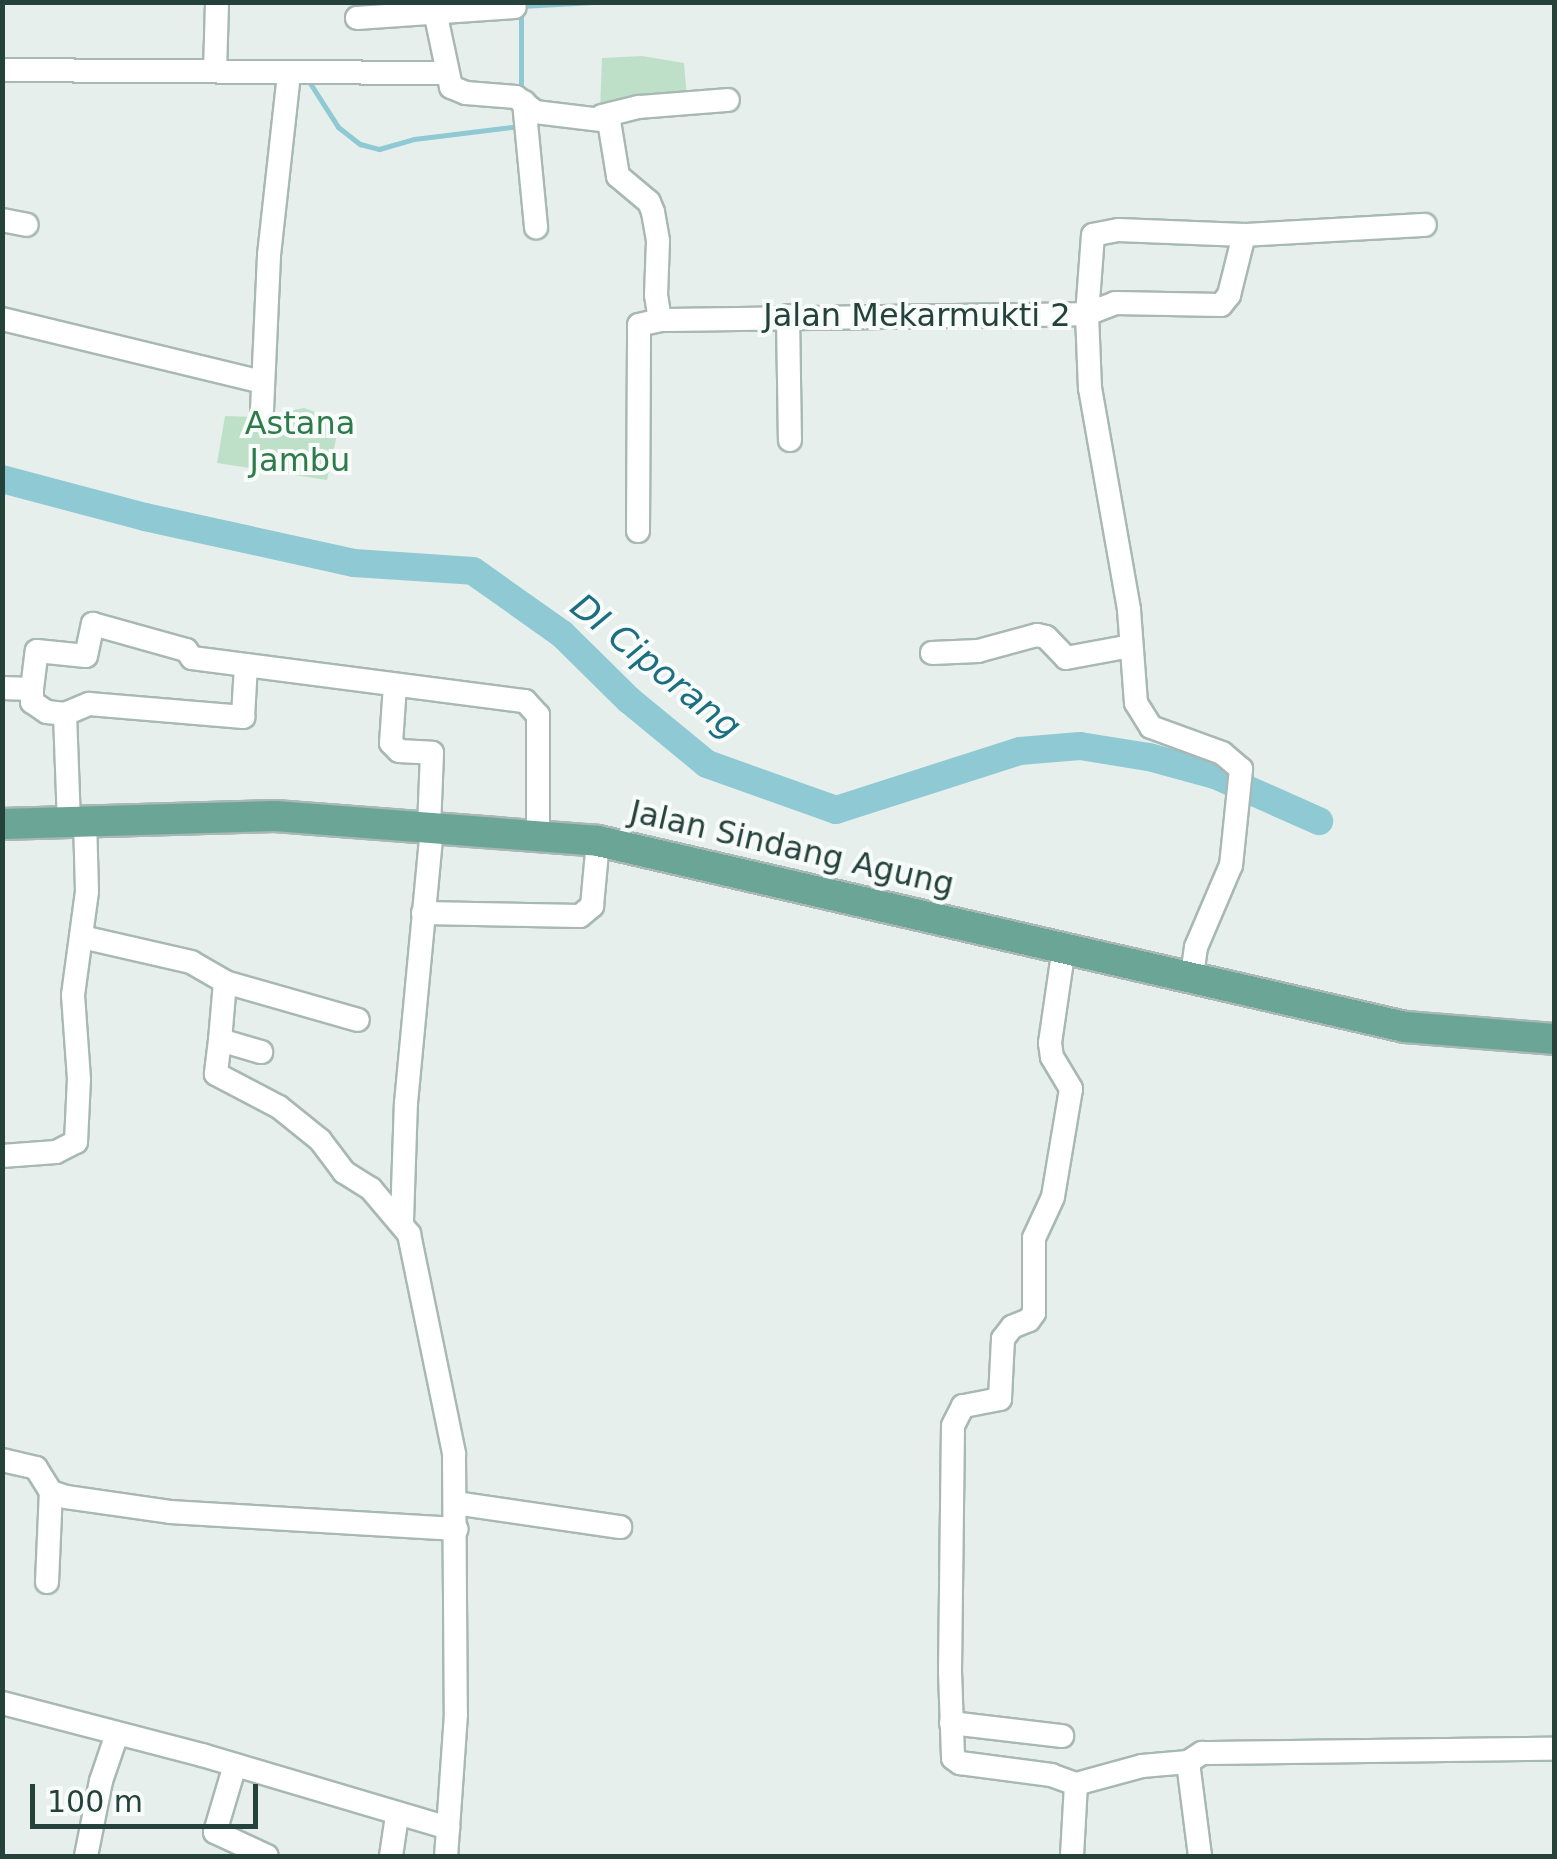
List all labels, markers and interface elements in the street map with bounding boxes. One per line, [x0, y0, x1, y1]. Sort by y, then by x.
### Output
street label: Jalan Mekarmukti 2 [763, 296, 1071, 334]
park label: Astana Jambu [245, 405, 355, 480]
water label: DI Ciporang [563, 585, 749, 747]
street label: Jalan Sindang Agung [626, 792, 958, 904]
scale bar [35, 1764, 262, 1826]
text: 100 m [47, 1784, 143, 1819]

